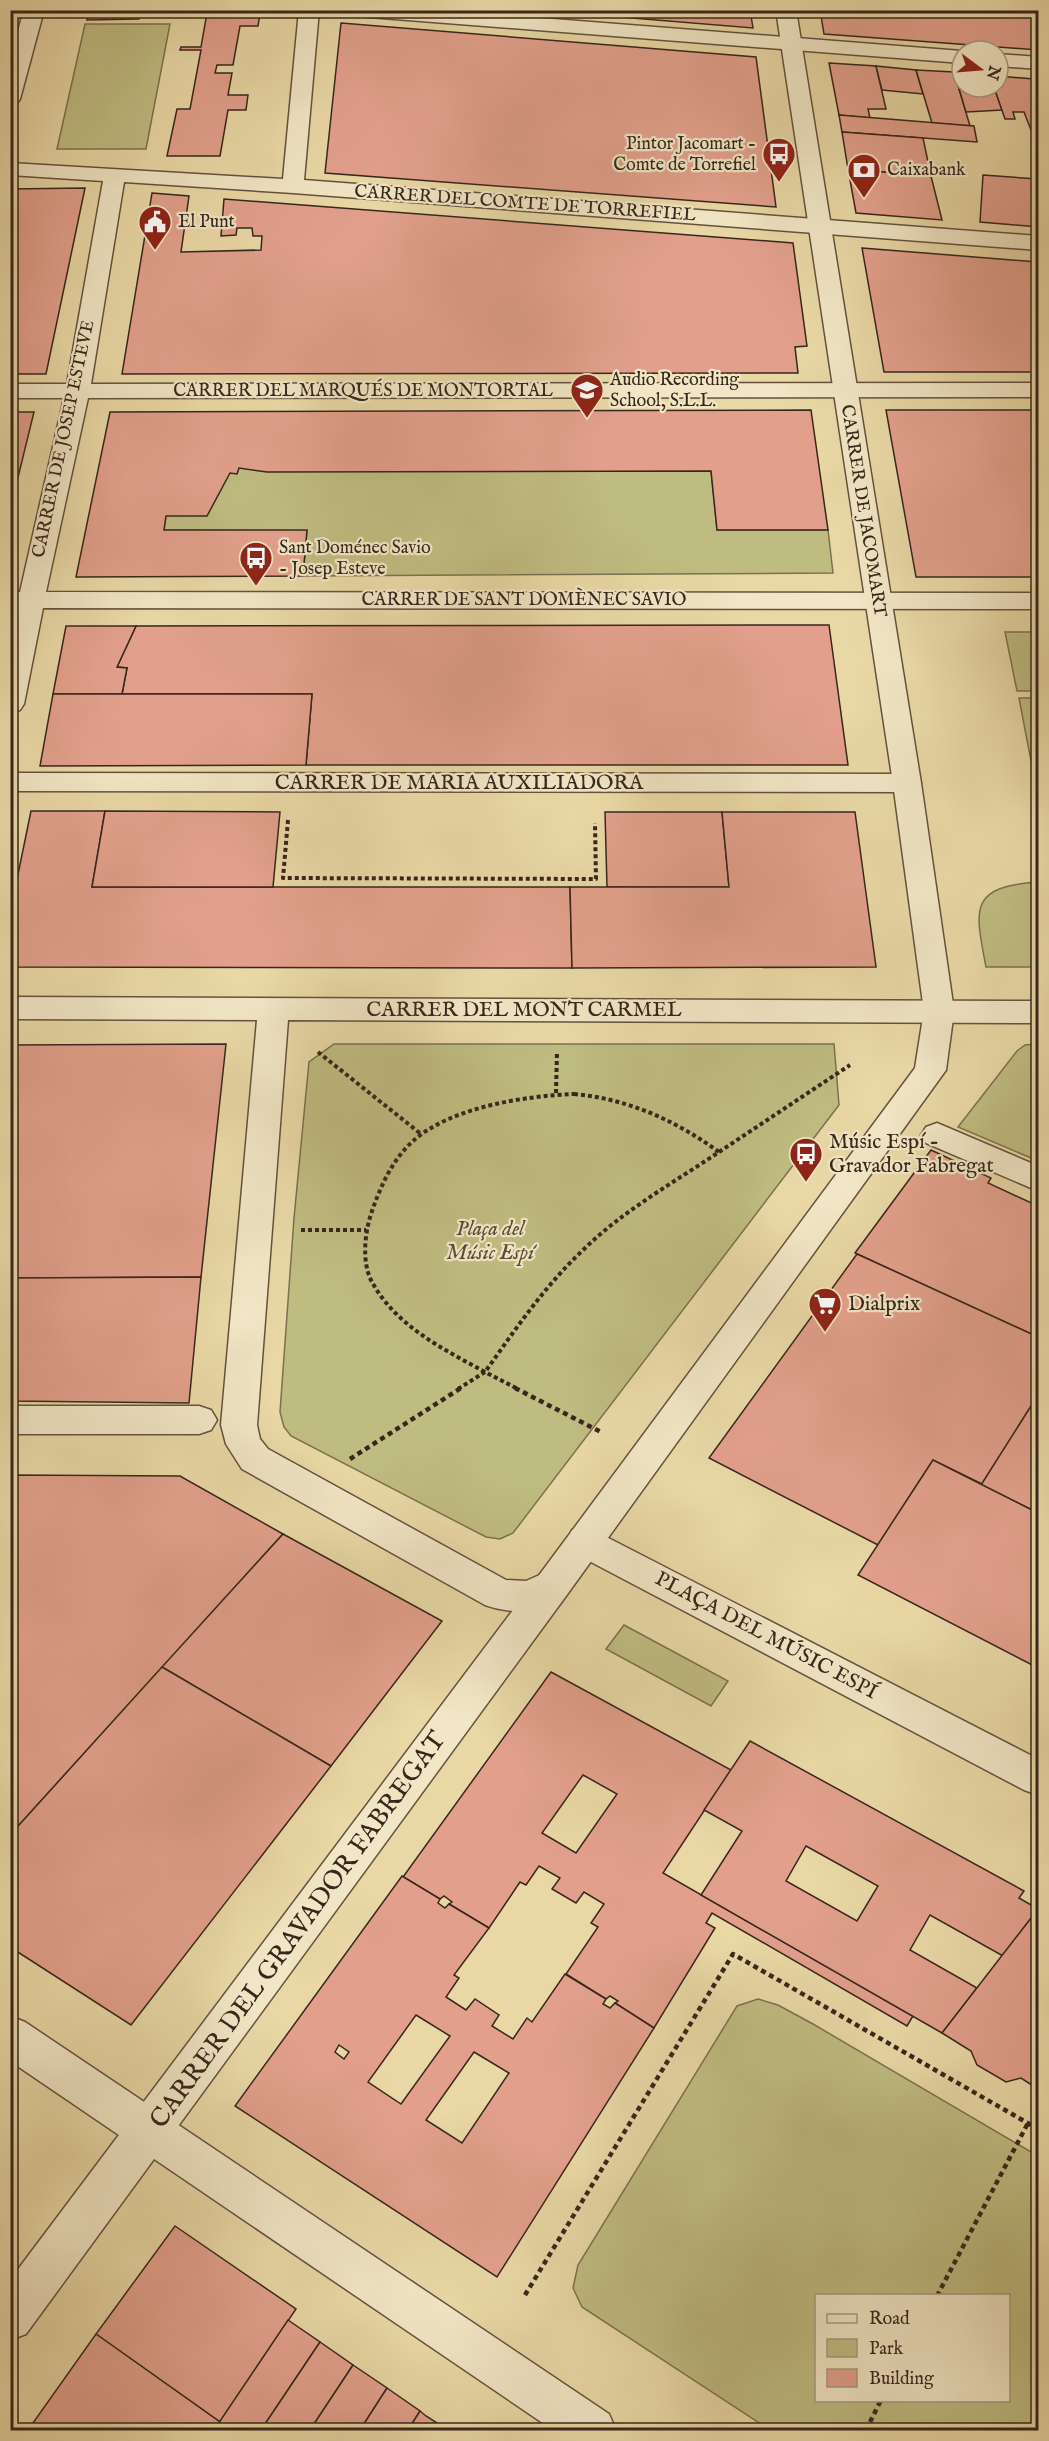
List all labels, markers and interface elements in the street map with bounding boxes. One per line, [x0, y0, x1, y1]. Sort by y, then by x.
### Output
north arrow [950, 39, 1010, 99]
text: N [981, 62, 1004, 82]
place label: Pintor Jacomart - Comte de Torrefiel [613, 133, 756, 177]
bus stop icon: Pintor Jacomart - Comte de Torrefiel [761, 136, 797, 183]
bank icon: Caixabank [846, 152, 882, 199]
place label: Caixabank [887, 159, 966, 182]
street label: CARRER DEL COMTE DE TORREFIEL [353, 181, 697, 227]
public building icon: El Punt [137, 204, 173, 251]
place label: El Punt [178, 211, 235, 234]
street label: CARRER DE JOSEP ESTEVE [28, 318, 100, 560]
place label: Audio Recording School, S.L.L. [609, 369, 739, 413]
school or university icon: Audio Recording School, S.L.L. [569, 372, 605, 419]
street label: CARRER DEL MARQUÉS DE MONTORTAL [173, 378, 553, 403]
street label: CARRER DE JACOMART [835, 403, 891, 619]
place label: Sant Doménec Savio - Josep Esteve [279, 537, 431, 581]
bus stop icon: Sant Doménec Savio - Josep Esteve [238, 540, 274, 587]
street label: CARRER DE SANT DOMÈNEC SAVIO [361, 587, 687, 612]
street label: CARRER DE MARIA AUXILIADORA [275, 770, 644, 797]
street label: CARRER DEL MONT CARMEL [366, 997, 682, 1024]
place label: Músic Espí - Gravador Fabregat [829, 1129, 994, 1180]
bus stop icon: Músic Espí - Gravador Fabregat [788, 1136, 824, 1183]
park label: Plaça del Músic Espí [446, 1216, 538, 1267]
supermarket icon: Dialprix [807, 1286, 843, 1333]
place label: Dialprix [848, 1291, 920, 1318]
street label: PLAÇA DEL MÚSIC ESPÍ [650, 1565, 883, 1707]
street label: CARRER DEL GRAVADOR FABREGAT [143, 1725, 453, 2135]
legend [815, 2294, 1010, 2402]
text: Road [869, 2308, 910, 2331]
text: Park [869, 2338, 904, 2361]
text: Building [869, 2368, 934, 2391]

